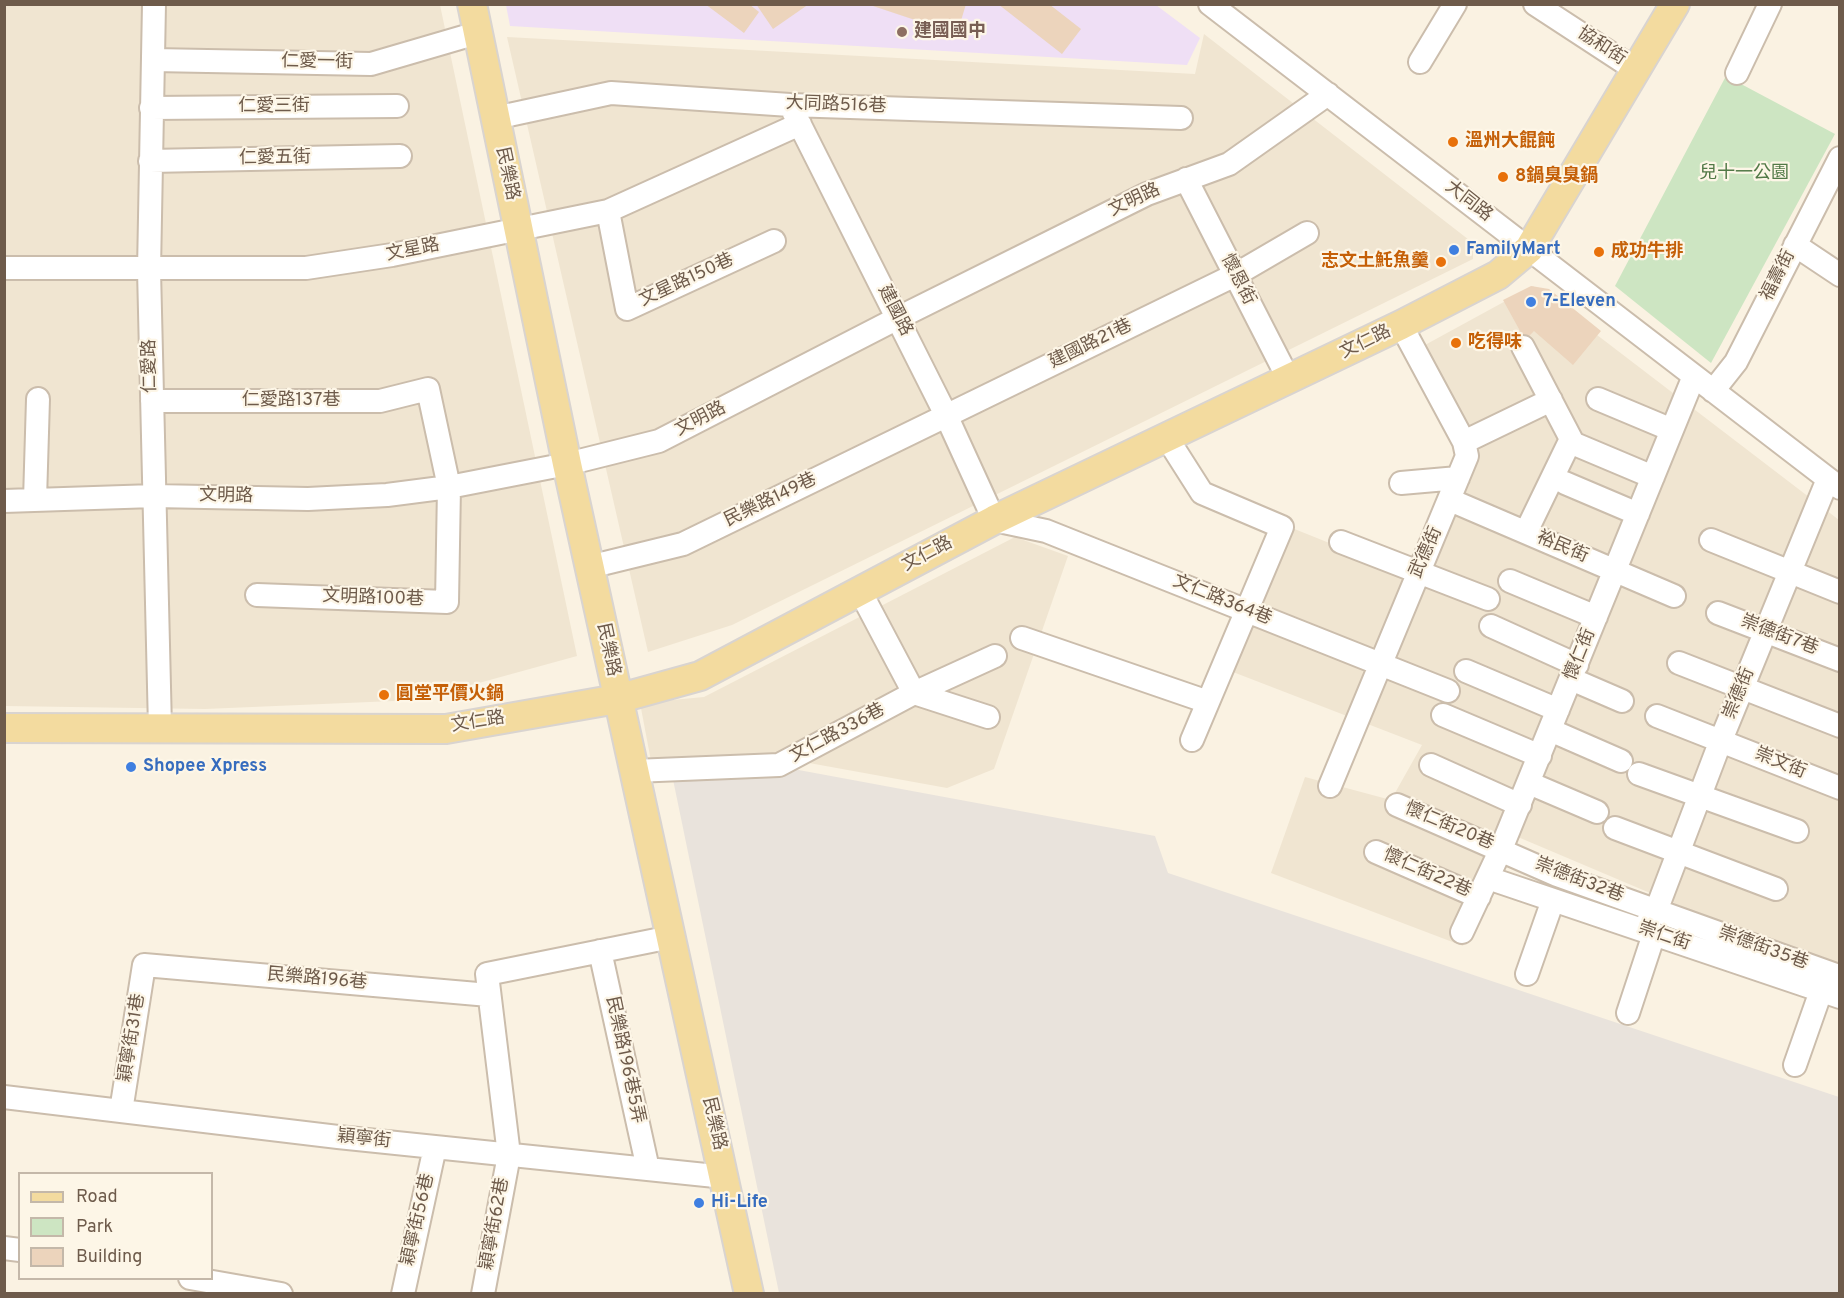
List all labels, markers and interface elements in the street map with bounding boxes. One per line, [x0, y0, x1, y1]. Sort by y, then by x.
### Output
place label: 建國國中 [914, 21, 986, 43]
street label: 協和街 [1572, 23, 1630, 71]
marker: 建國國中 [895, 25, 909, 39]
street label: 仁愛一街 [281, 52, 353, 74]
street label: 大同路516巷 [785, 93, 887, 119]
street label: 仁愛三街 [238, 96, 310, 118]
place label: 溫州大餛飩 [1465, 131, 1555, 153]
marker: 溫州大餛飩 [1446, 135, 1460, 149]
street label: 民樂路 [490, 145, 522, 203]
street label: 仁愛五街 [239, 148, 311, 170]
park label: 兒十一公園 [1699, 163, 1789, 185]
place label: 8鍋臭臭鍋 [1515, 166, 1598, 188]
marker: 8鍋臭臭鍋 [1496, 170, 1510, 184]
street label: 大同路 [1440, 177, 1496, 227]
street label: 文明路 [1106, 180, 1164, 222]
street label: 文星路 [384, 235, 442, 267]
place label: FamilyMart [1466, 239, 1561, 261]
place label: 成功牛排 [1611, 241, 1683, 263]
marker: FamilyMart [1447, 243, 1461, 257]
marker: 成功牛排 [1592, 245, 1606, 259]
street label: 福壽街 [1757, 247, 1801, 305]
street label: 文星路150巷 [636, 250, 738, 312]
street label: 懷恩街 [1215, 251, 1259, 309]
place label: 志文土魠魚羹 [1321, 251, 1429, 273]
marker: 志文土魠魚羹 [1434, 255, 1448, 269]
street label: 建國路 [872, 282, 916, 340]
place label: 7-Eleven [1543, 291, 1616, 313]
marker: 7-Eleven [1524, 295, 1538, 309]
street label: 建國路21巷 [1046, 316, 1136, 374]
street label: 文仁路 [1337, 321, 1395, 365]
place label: 吃得味 [1468, 332, 1522, 354]
marker: 吃得味 [1449, 336, 1463, 350]
street label: 仁愛路 [140, 339, 162, 393]
street label: 仁愛路137巷 [242, 390, 340, 412]
street label: 文明路 [672, 398, 730, 442]
street label: 民樂路149巷 [721, 469, 821, 533]
street label: 文明路 [199, 486, 253, 508]
street label: 武德街 [1406, 524, 1448, 582]
street label: 裕民街 [1533, 528, 1591, 568]
street label: 文仁路 [899, 533, 957, 577]
street label: 文仁路364巷 [1169, 571, 1275, 631]
street label: 文明路100巷 [322, 586, 424, 612]
street label: 崇德街7巷 [1737, 611, 1821, 661]
street label: 民樂路 [591, 621, 623, 679]
street label: 懷仁街 [1561, 626, 1601, 684]
street label: 崇德街 [1720, 665, 1760, 723]
place label: 圓堂平價火鍋 [396, 684, 504, 706]
marker: 圓堂平價火鍋 [377, 688, 391, 702]
street label: 文仁路336巷 [787, 700, 889, 768]
street label: 文仁路 [450, 708, 506, 738]
street label: 崇文街 [1751, 744, 1809, 784]
place label: Shopee Xpress [143, 756, 267, 778]
marker: Shopee Xpress [124, 760, 138, 774]
street label: 懷仁街20巷 [1401, 799, 1497, 855]
street label: 懷仁街22巷 [1380, 845, 1474, 903]
street label: 崇德街32巷 [1531, 854, 1627, 908]
street label: 崇仁街 [1635, 918, 1693, 956]
street label: 崇德街35巷 [1715, 923, 1811, 975]
street label: 民樂路196巷 [266, 965, 368, 995]
street label: 穎寧街31巷 [115, 992, 151, 1084]
street label: 民樂路196巷5弄 [600, 994, 648, 1126]
street label: 民樂路 [696, 1095, 730, 1153]
street label: 穎寧街 [336, 1126, 392, 1154]
legend [18, 1172, 213, 1280]
street label: 穎寧街56巷 [398, 1172, 440, 1268]
street label: 穎寧街62巷 [477, 1176, 515, 1272]
text: Road [76, 1186, 118, 1209]
place label: Hi-Life [711, 1192, 768, 1214]
marker: Hi-Life [692, 1196, 706, 1210]
text: Park [76, 1216, 113, 1239]
text: Building [76, 1246, 142, 1269]

